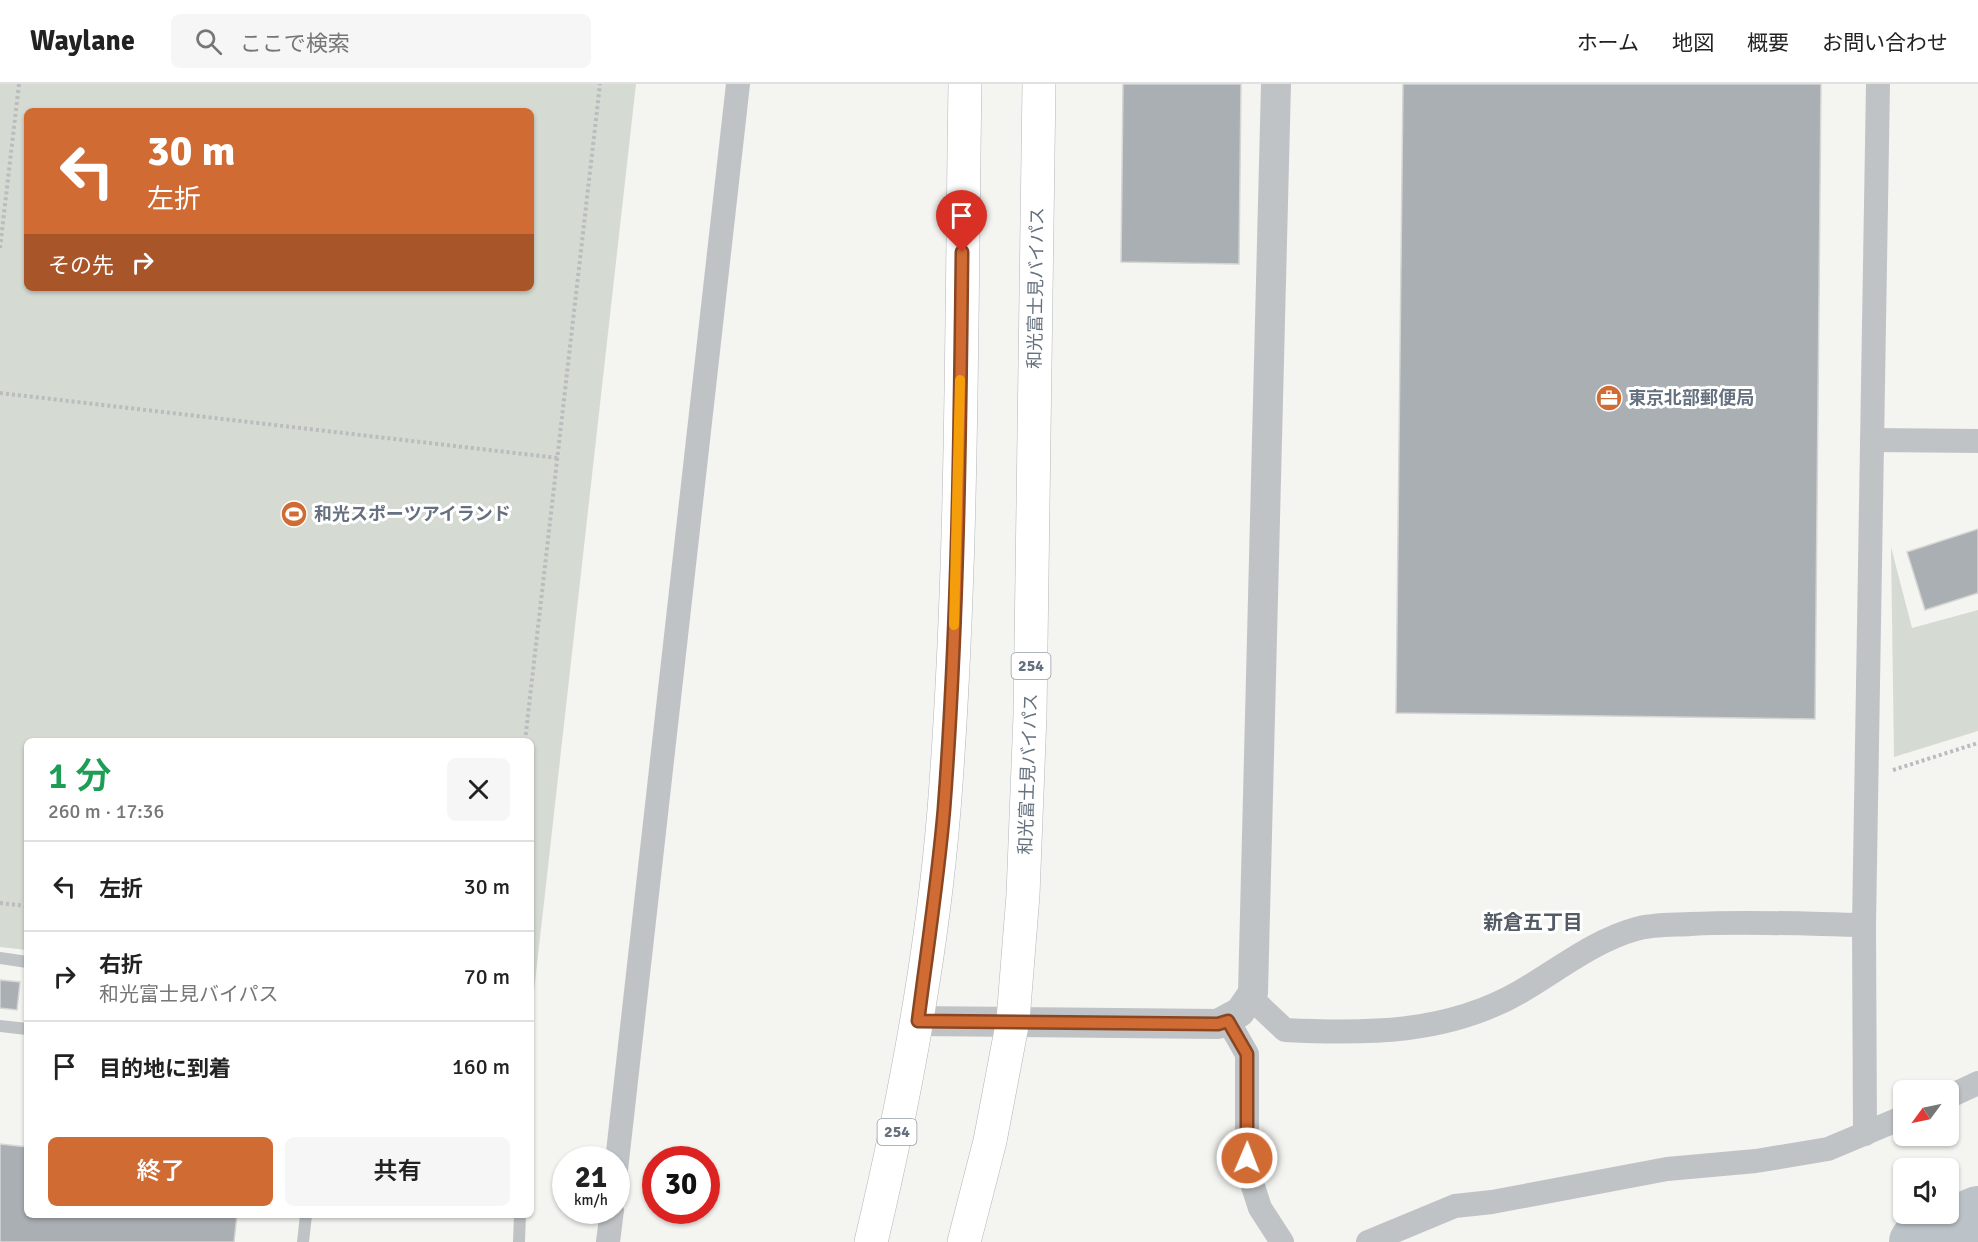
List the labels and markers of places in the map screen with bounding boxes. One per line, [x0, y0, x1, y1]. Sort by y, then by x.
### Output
pin [936, 190, 987, 252]
office icon: 東京北部郵便局 [1594, 383, 1624, 413]
place label: 東京北部郵便局 [1628, 387, 1754, 409]
sports icon: 和光スポーツアイランド [279, 499, 309, 529]
place label: 和光スポーツアイランド [314, 503, 511, 525]

